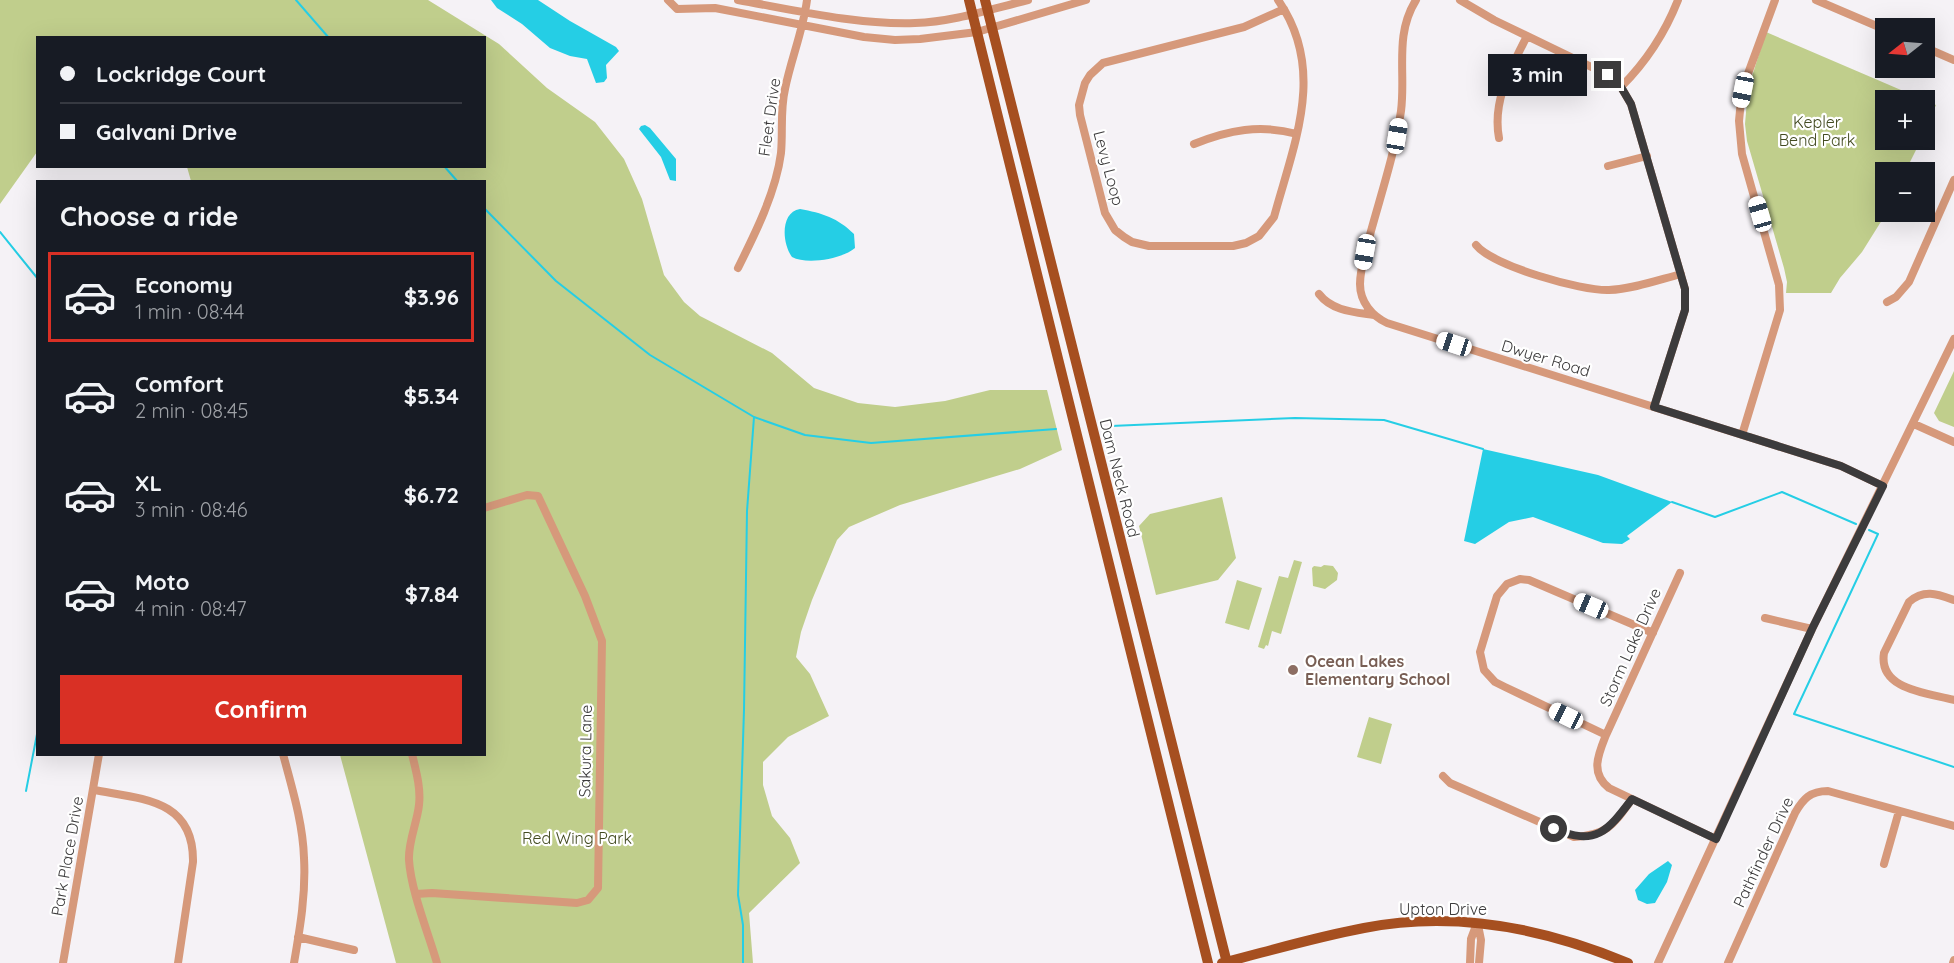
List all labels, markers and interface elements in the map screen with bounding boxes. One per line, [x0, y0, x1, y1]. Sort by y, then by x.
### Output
north arrow [1875, 18, 1935, 78]
map controls [1875, 18, 1935, 222]
callout: 3 min [1488, 54, 1587, 96]
text: Lockridge Court [96, 60, 266, 88]
route end [1594, 61, 1621, 88]
text: 3 min [1512, 62, 1563, 87]
car [1731, 71, 1755, 109]
street label: Fleet Drive [754, 77, 784, 157]
button: + [1875, 90, 1935, 150]
park label: Kepler Bend Park [1779, 112, 1855, 150]
car [1385, 117, 1409, 155]
text: Galvani Drive [96, 118, 237, 146]
street label: Levy Loop [1089, 128, 1129, 208]
button: − [1875, 162, 1935, 222]
car [1746, 194, 1774, 234]
text: Choose a ride [60, 199, 238, 233]
car [1353, 233, 1377, 271]
icon: car [63, 270, 117, 324]
text: Economy [135, 271, 233, 299]
text: $3.96 [404, 283, 459, 311]
text: 1 min · 08:44 [135, 299, 244, 324]
car [1434, 330, 1474, 358]
street label: Dwyer Road [1499, 335, 1593, 381]
icon: car [63, 369, 117, 423]
text: Comfort [135, 370, 224, 398]
text: $5.34 [404, 382, 459, 410]
text: 2 min · 08:45 [135, 398, 248, 423]
street label: Dam Neck Road [1096, 417, 1144, 539]
icon: car [63, 468, 117, 522]
text: XL [135, 469, 162, 497]
text: $6.72 [404, 481, 459, 509]
text: 3 min · 08:46 [135, 497, 248, 522]
icon: car [63, 567, 117, 621]
text: Moto [135, 568, 189, 596]
text: $7.84 [405, 580, 459, 608]
street label: Storm Lake Drive [1595, 585, 1665, 709]
car [1571, 591, 1611, 621]
text: 4 min · 08:47 [135, 596, 247, 621]
place label: Ocean Lakes Elementary School [1305, 651, 1450, 689]
marker: Ocean Lakes Elementary School [1286, 663, 1300, 677]
button: Confirm [60, 675, 462, 744]
car [1546, 700, 1586, 732]
street label: Sakura Lane [574, 704, 596, 798]
street label: Pathfinder Drive [1729, 793, 1797, 911]
street label: Park Place Drive [47, 794, 87, 918]
route start [1540, 815, 1567, 842]
park label: Red Wing Park [522, 828, 632, 848]
street label: Upton Drive [1399, 899, 1487, 919]

